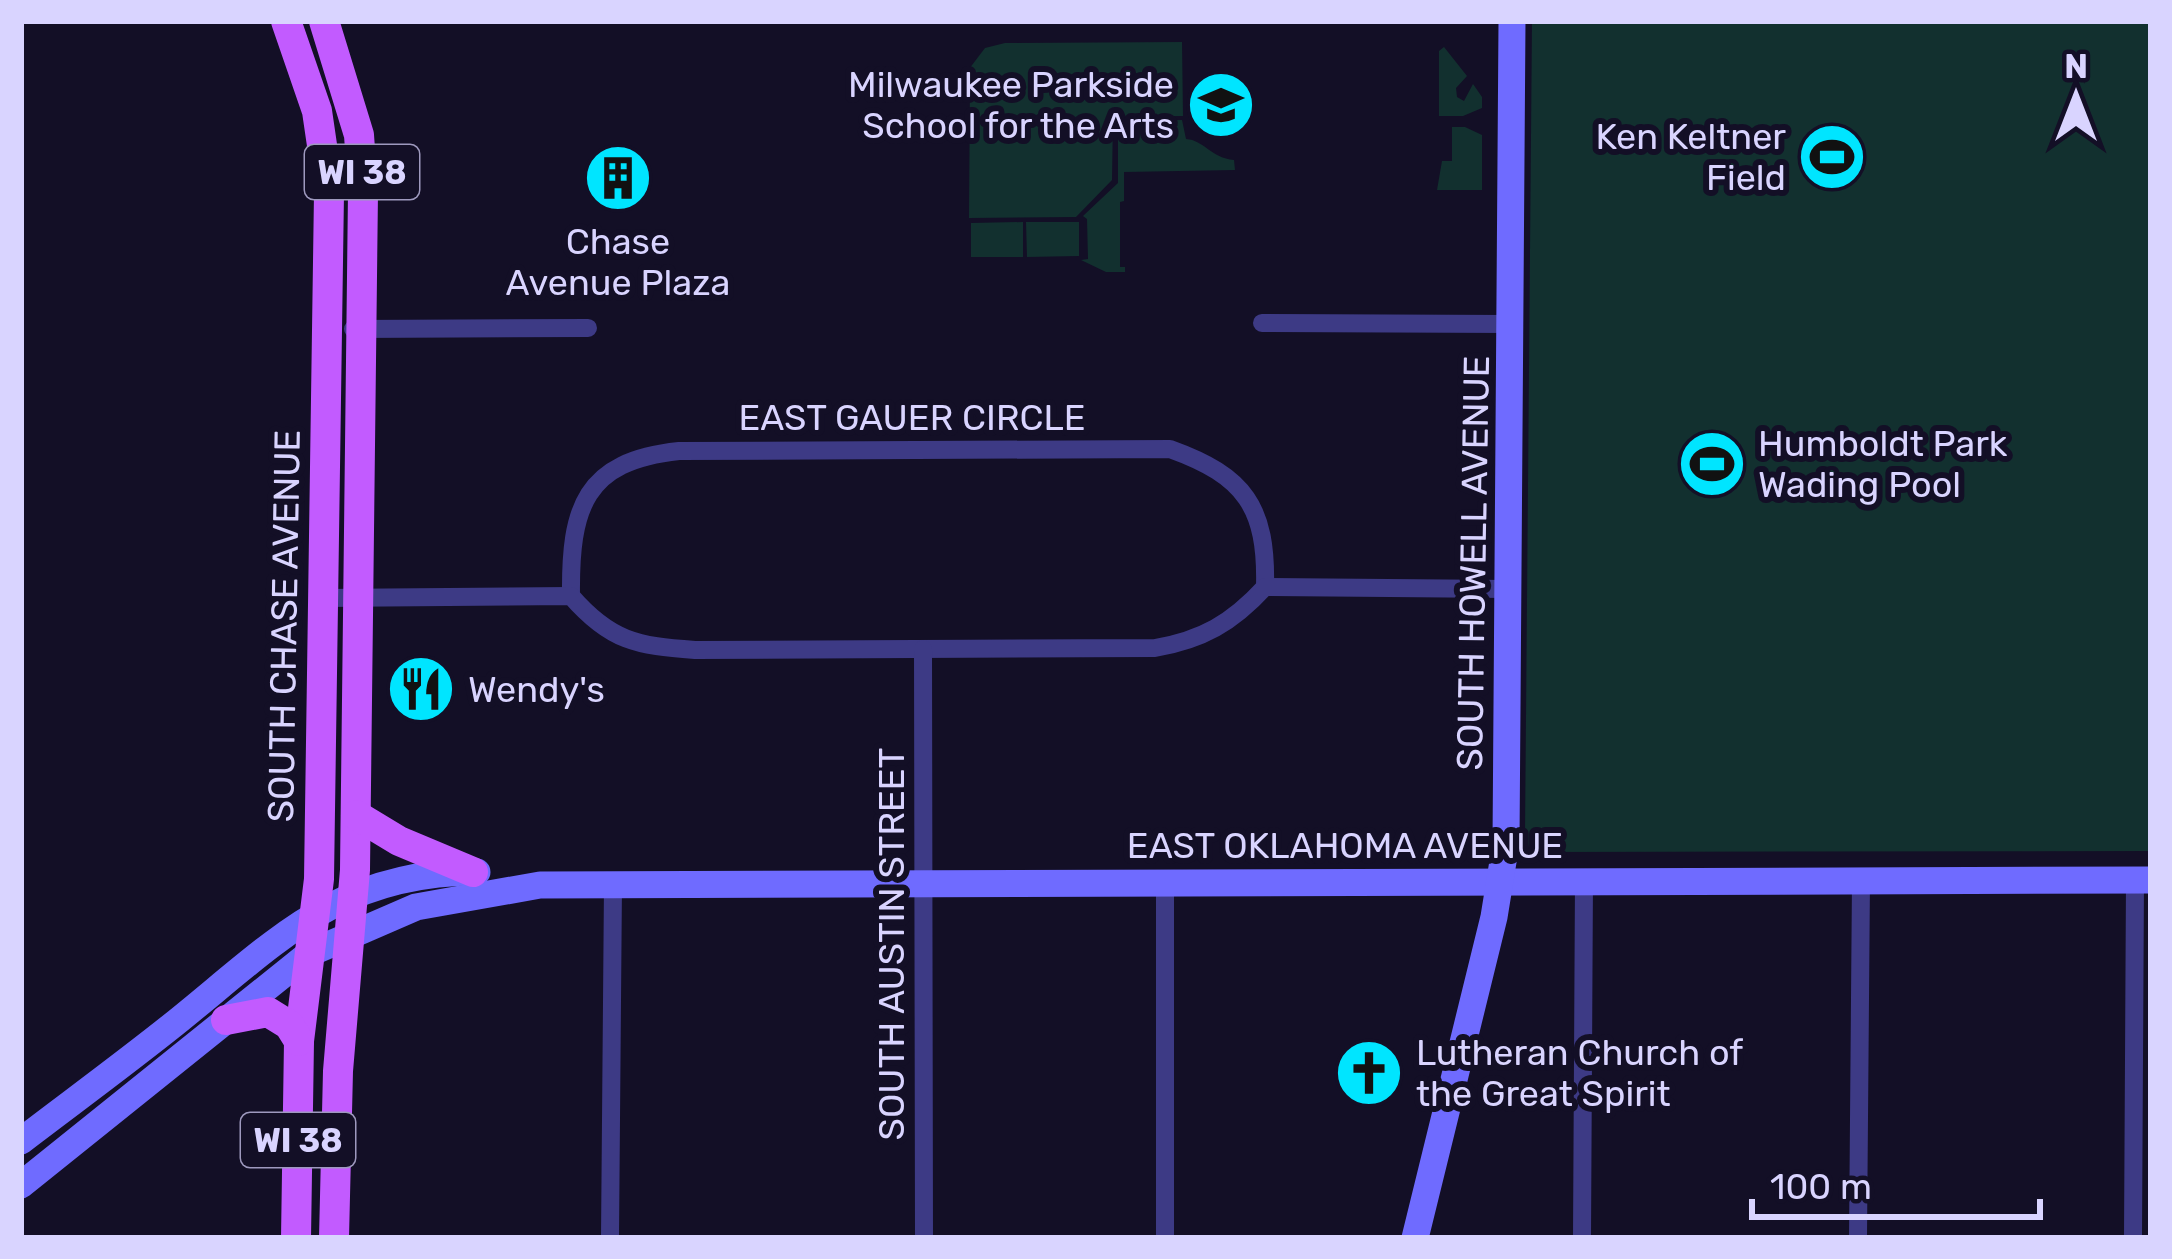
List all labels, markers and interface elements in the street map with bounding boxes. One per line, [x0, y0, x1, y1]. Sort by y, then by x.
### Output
north arrow [2016, 36, 2136, 156]
text: N [2064, 47, 2088, 86]
place label: Milwaukee Parkside School for the Arts [848, 63, 1174, 147]
school or university icon: Milwaukee Parkside School for the Arts [1186, 70, 1256, 140]
place label: Ken Keltner Field [1595, 115, 1786, 199]
sports icon: Ken Keltner Field [1797, 122, 1867, 192]
building icon: Chase Avenue Plaza [583, 143, 653, 213]
road number: WI 38 [305, 145, 419, 199]
place label: Chase Avenue Plaza [506, 220, 730, 304]
street label: SOUTH HOWELL AVENUE [1448, 355, 1498, 771]
street label: EAST GAUER CIRCLE [739, 396, 1085, 439]
place label: Humboldt Park Wading Pool [1758, 422, 2008, 506]
street label: SOUTH CHASE AVENUE [259, 429, 309, 823]
sports icon: Humboldt Park Wading Pool [1677, 429, 1747, 499]
restaurant icon: Wendy's [386, 654, 456, 724]
place label: Wendy's [468, 668, 605, 711]
street label: SOUTH AUSTIN STREET [870, 748, 913, 1140]
street label: EAST OKLAHOMA AVENUE [1127, 824, 1563, 867]
place label: Lutheran Church of the Great Spirit [1416, 1031, 1743, 1115]
church icon: Lutheran Church of the Great Spirit [1334, 1038, 1404, 1108]
road number: WI 38 [241, 1113, 355, 1167]
scale bar [1752, 1145, 2040, 1219]
text: 100 m [1770, 1165, 1872, 1208]

